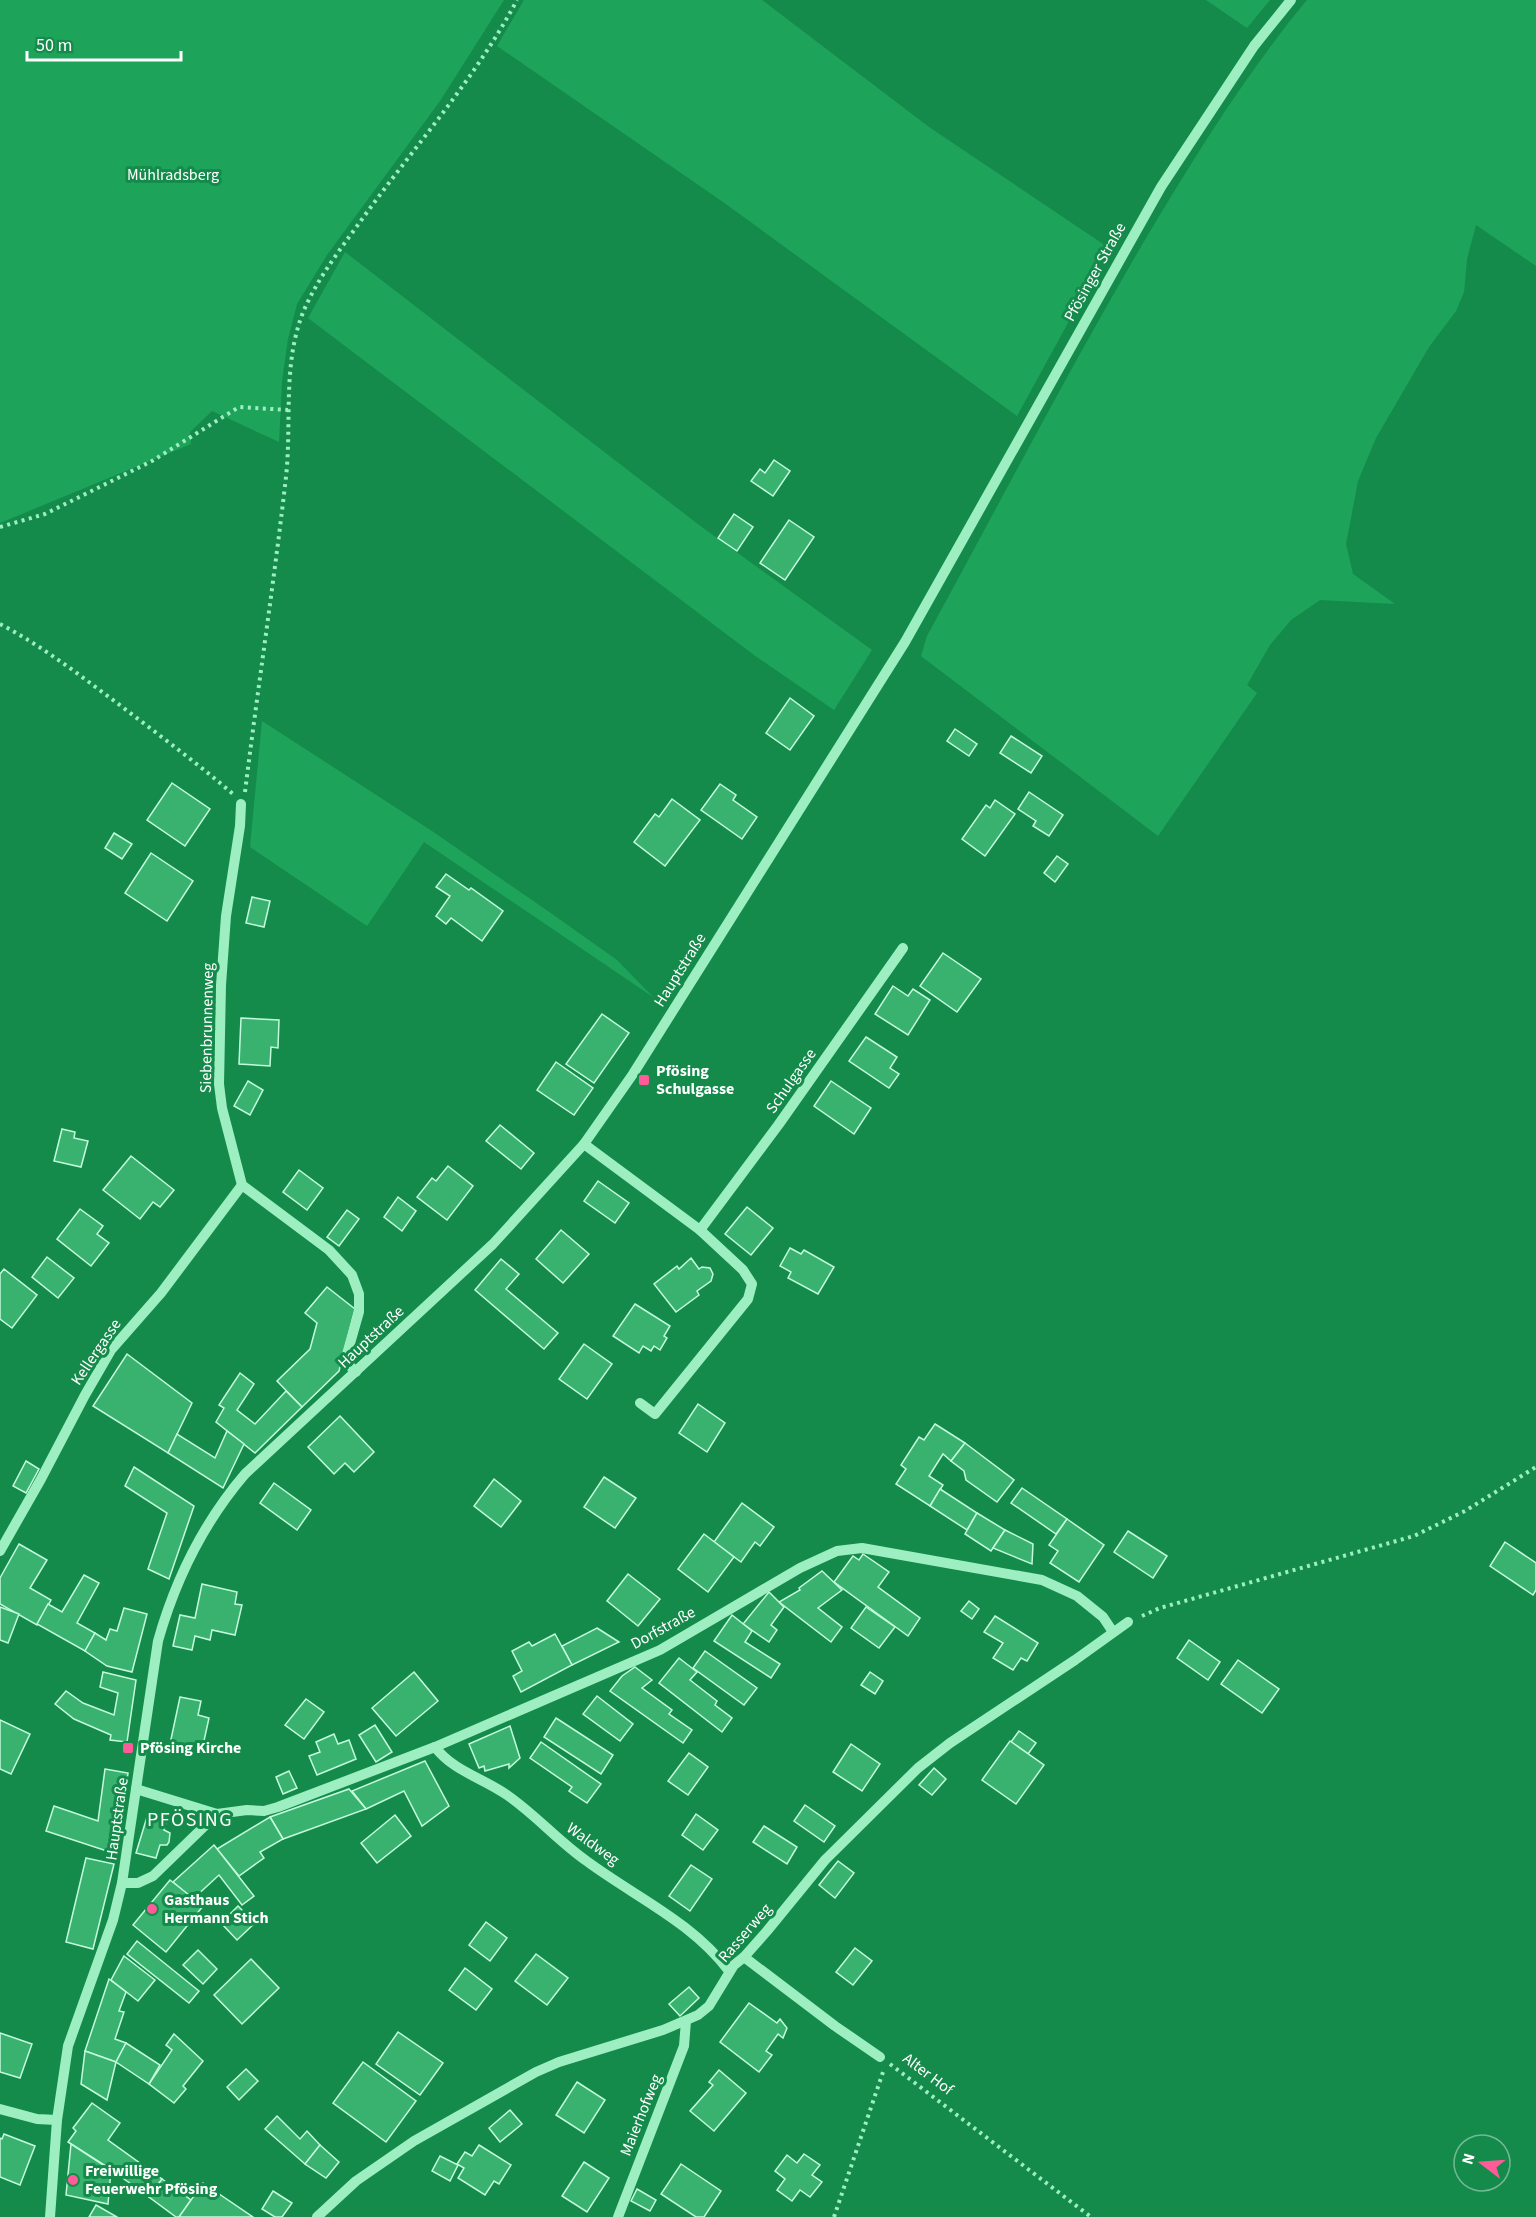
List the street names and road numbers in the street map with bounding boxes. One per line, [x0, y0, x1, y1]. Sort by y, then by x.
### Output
street label: Pfösinger Straße [1059, 218, 1131, 325]
street label: Hauptstraße [649, 929, 711, 1011]
street label: Siebenbrunnenweg [195, 963, 219, 1093]
street label: Schulgasse [761, 1044, 821, 1118]
street label: Hauptstraße [333, 1301, 409, 1373]
street label: Kellergasse [66, 1314, 126, 1390]
street label: Dorfstraße [627, 1601, 699, 1655]
street label: Hauptstraße [100, 1776, 134, 1862]
street label: Waldweg [562, 1817, 624, 1871]
street label: Rasserweg [713, 1899, 777, 1967]
street label: Alter Hof [898, 2048, 959, 2101]
street label: Maierhofweg [615, 2071, 667, 2159]

